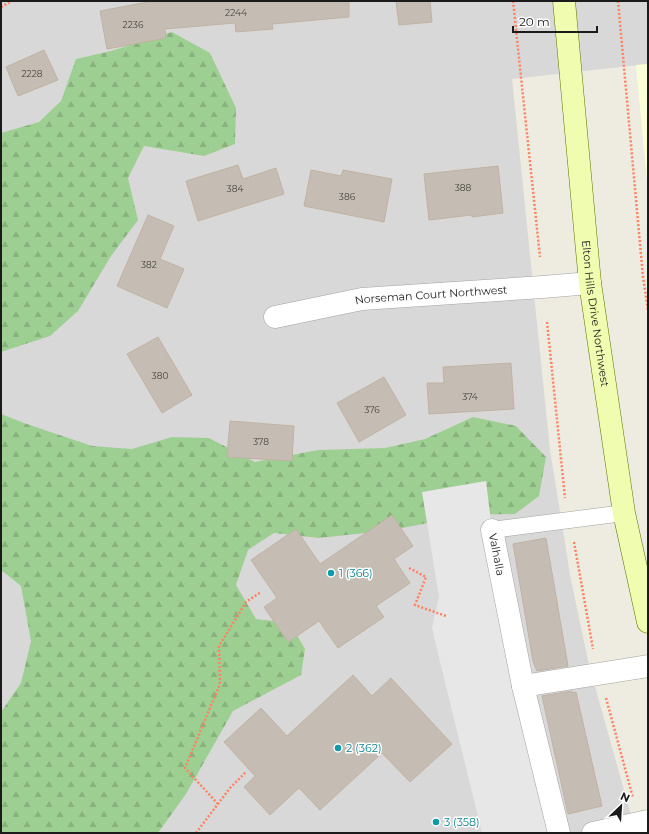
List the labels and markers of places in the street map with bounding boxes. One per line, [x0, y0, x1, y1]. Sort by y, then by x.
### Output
place label: 1 (366) [339, 566, 373, 580]
marker: 1 (366) [326, 568, 336, 578]
place label: 2 (362) [346, 741, 382, 755]
marker: 2 (362) [333, 743, 343, 753]
place label: 3 (358) [444, 815, 480, 829]
marker: 3 (358) [431, 817, 441, 827]

